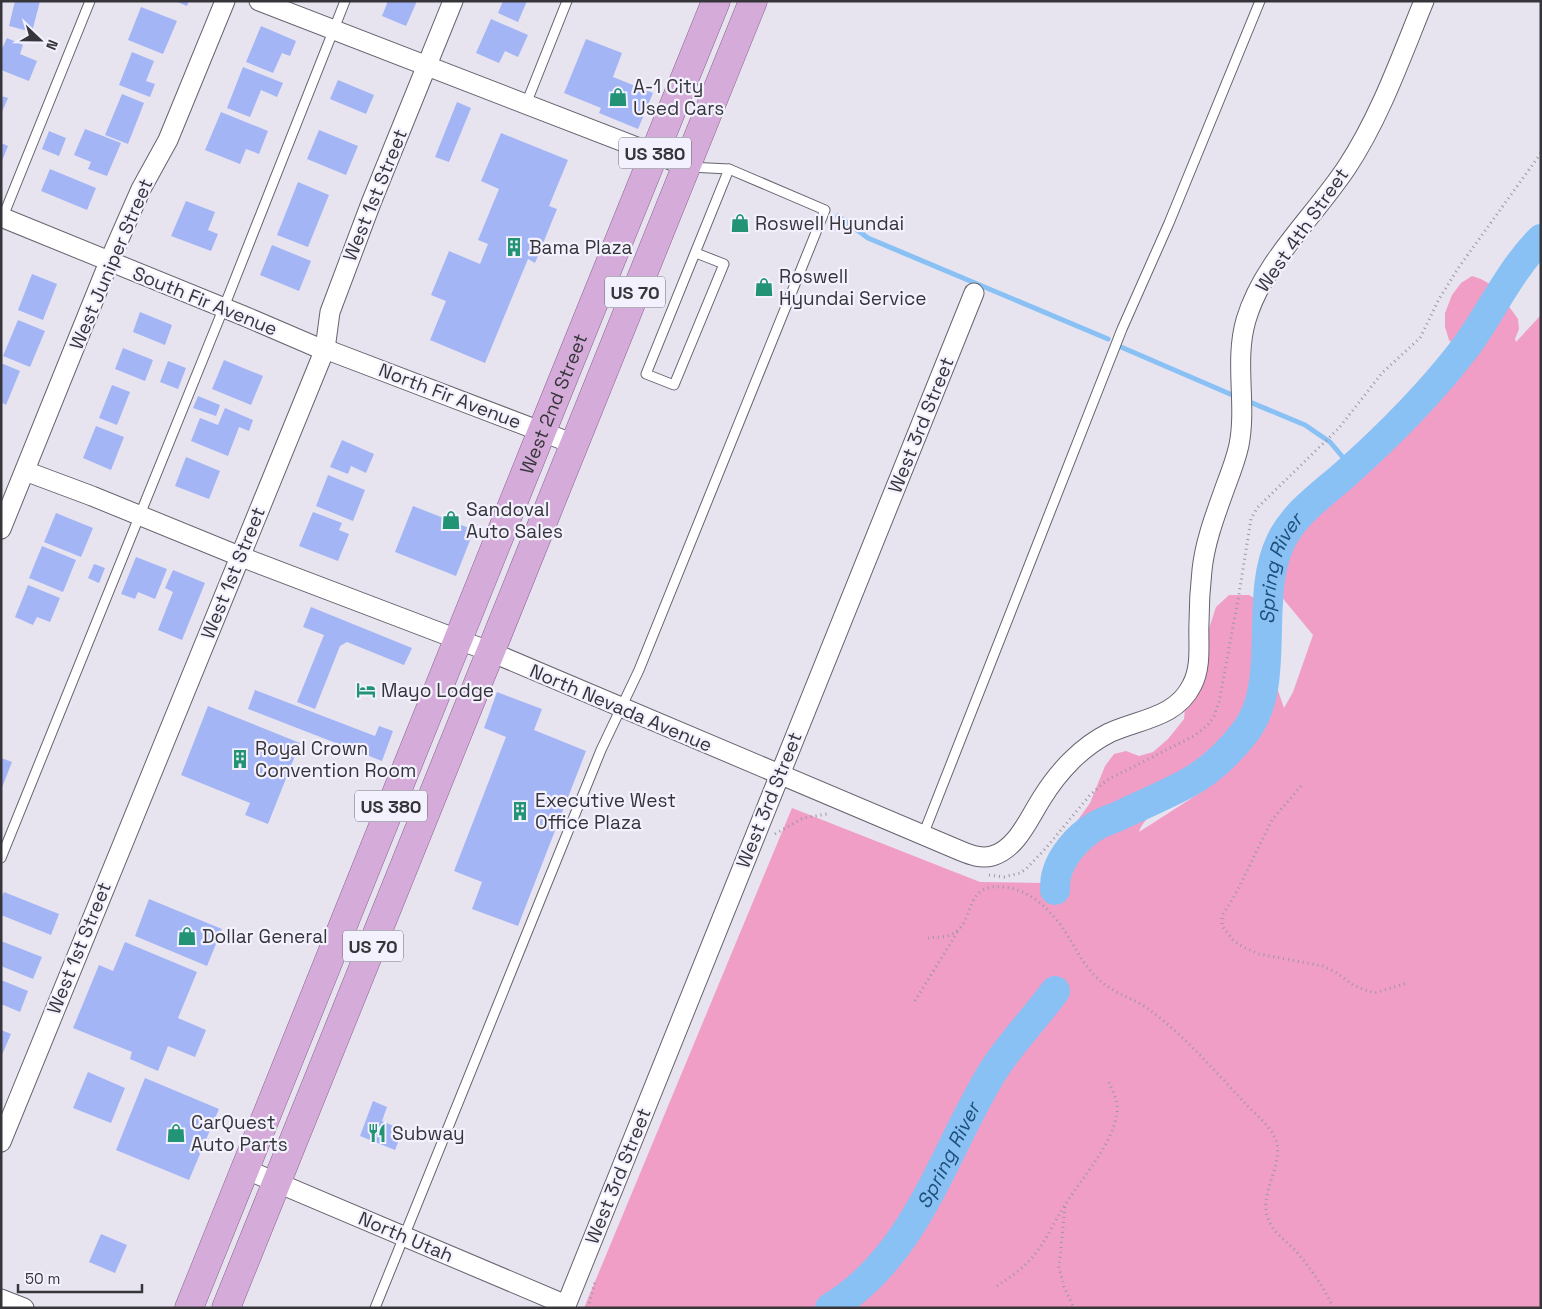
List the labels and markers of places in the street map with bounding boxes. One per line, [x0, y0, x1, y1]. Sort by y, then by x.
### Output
place label: A-1 City Used Cars [633, 74, 724, 121]
shop icon: A-1 City Used Cars [607, 86, 629, 108]
place label: Roswell Hyundai [755, 211, 904, 236]
shop icon: Roswell Hyundai [729, 212, 751, 234]
place label: Bama Plaza [529, 235, 632, 260]
building icon: Bama Plaza [503, 236, 525, 258]
place label: Roswell Hyundai Service [779, 264, 927, 311]
shop icon: Roswell Hyundai Service [753, 276, 775, 298]
place label: Sandoval Auto Sales [466, 497, 563, 544]
shop icon: Sandoval Auto Sales [440, 509, 462, 531]
place label: Mayo Lodge [381, 678, 494, 703]
hotel icon: Mayo Lodge [355, 679, 377, 701]
place label: Royal Crown Convention Room [255, 736, 416, 783]
building icon: Royal Crown Convention Room [229, 748, 251, 770]
place label: Executive West Office Plaza [535, 788, 676, 835]
building icon: Executive West Office Plaza [509, 800, 531, 822]
place label: Dollar General [202, 924, 328, 949]
shop icon: Dollar General [176, 925, 198, 947]
place label: CarQuest Auto Parts [191, 1110, 288, 1157]
place label: Subway [392, 1121, 465, 1146]
shop icon: CarQuest Auto Parts [165, 1122, 187, 1144]
restaurant icon: Subway [366, 1122, 388, 1144]

